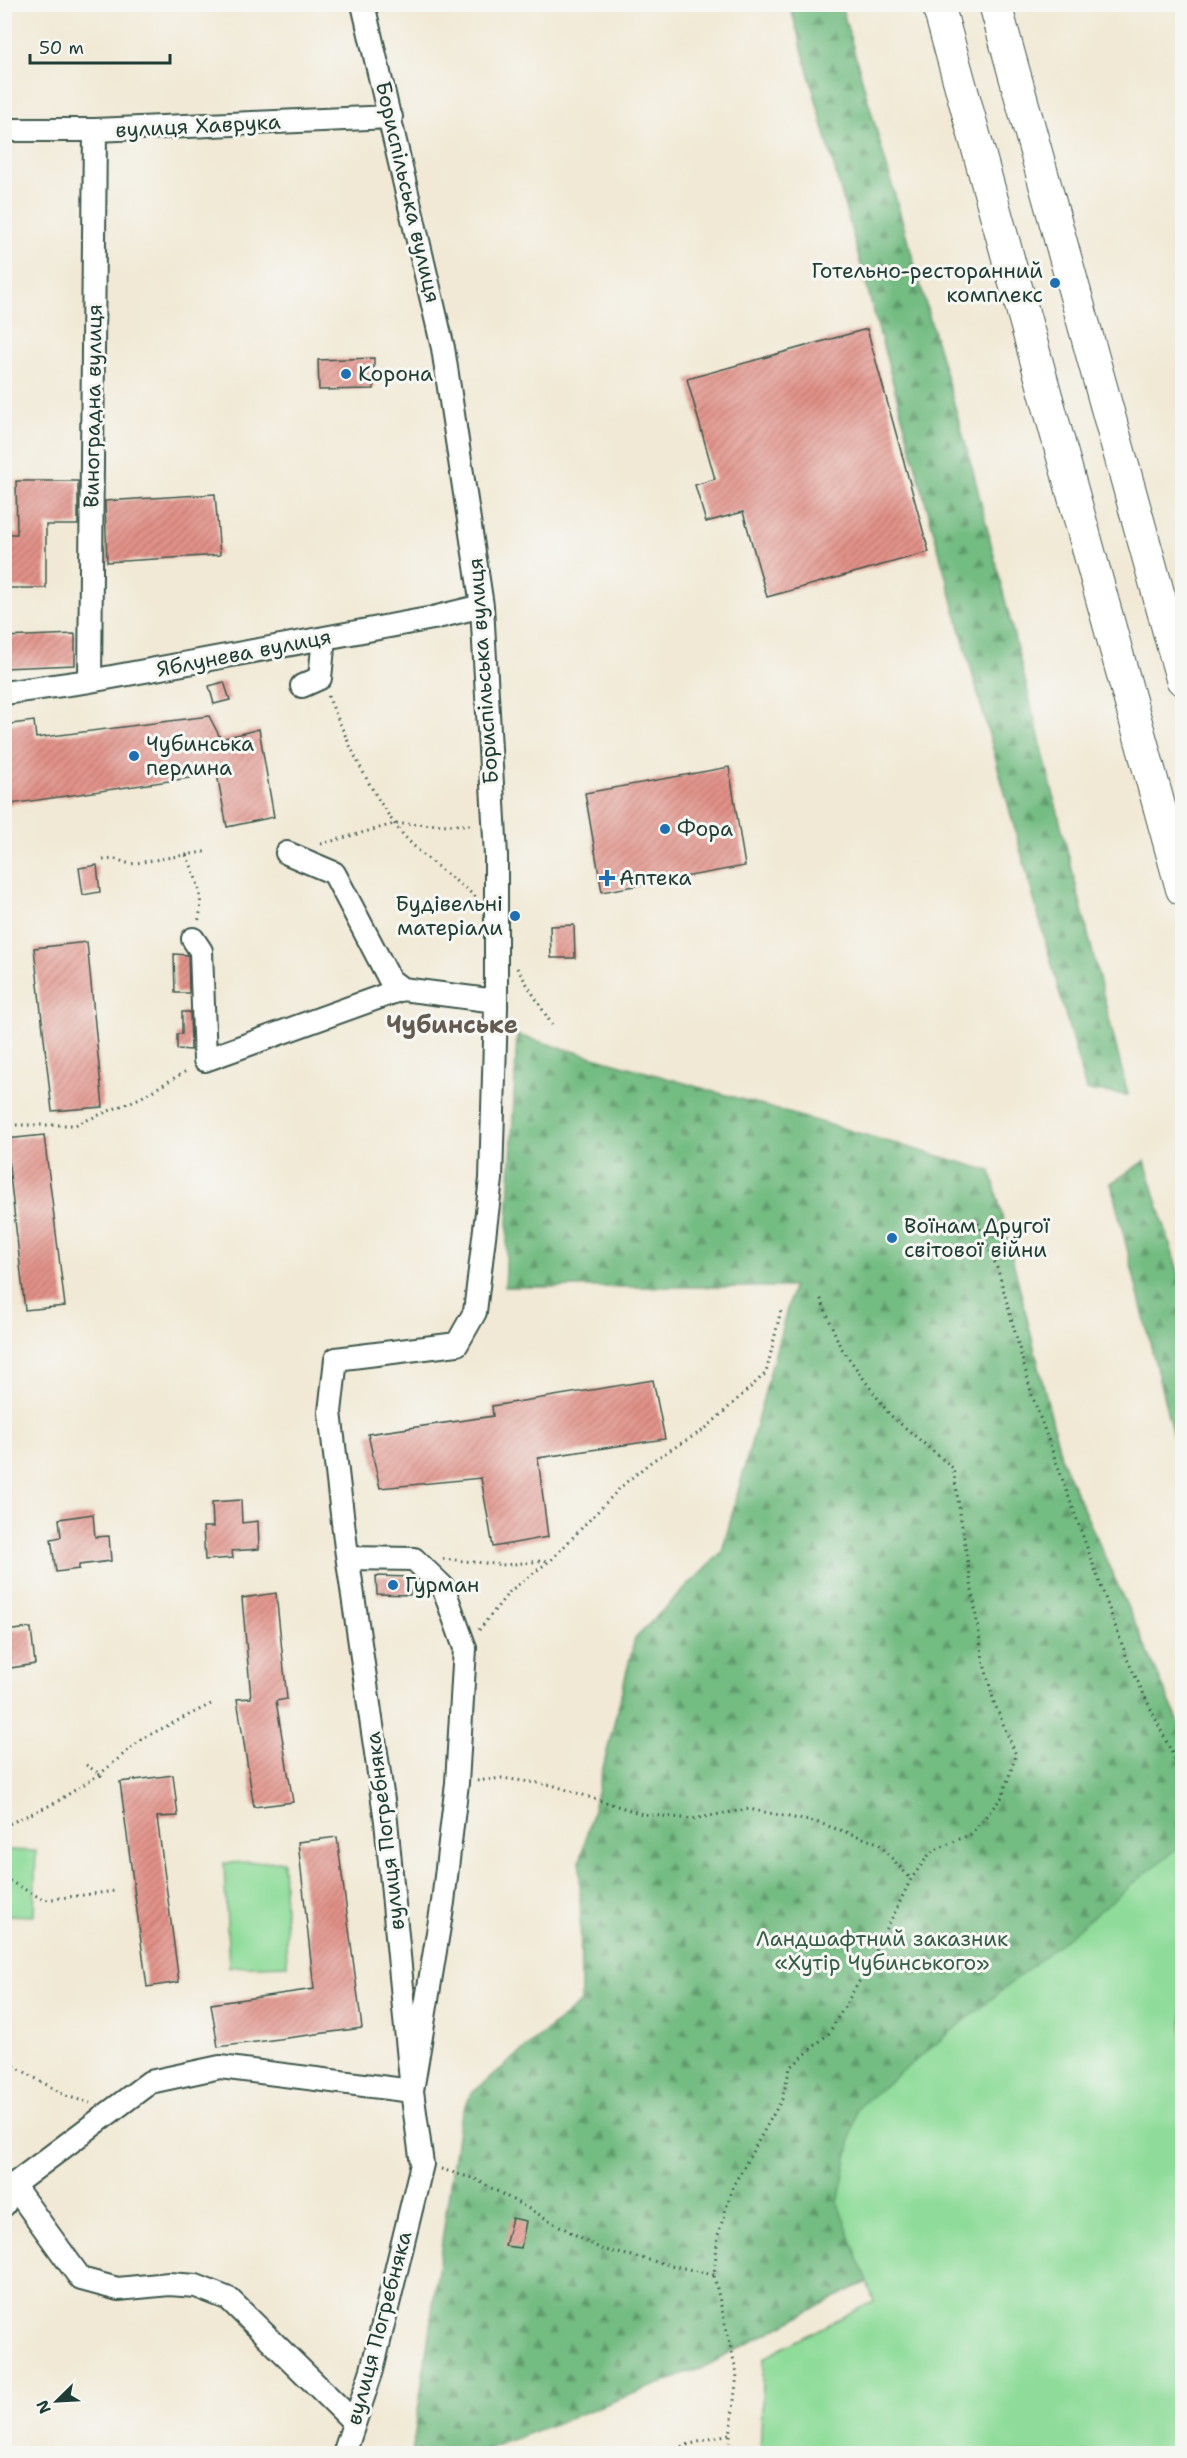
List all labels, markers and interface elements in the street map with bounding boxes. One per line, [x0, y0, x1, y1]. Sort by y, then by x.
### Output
scale bar [30, 27, 170, 65]
text: 50 m [39, 36, 84, 60]
street label: Бориспільська вулиця [369, 78, 447, 306]
street label: вулиця Хаврука [115, 108, 281, 144]
place label: Готельно-ресторанний комплекс [811, 257, 1043, 309]
marker: Готельно-ресторанний комплекс [1048, 276, 1062, 290]
street label: Виноградна вулиця [77, 304, 109, 508]
place label: Корона [358, 360, 433, 388]
marker: Корона [339, 367, 353, 381]
street label: Бориспільська вулиця [461, 557, 505, 785]
street label: Яблунева вулиця [154, 622, 334, 684]
place label: Чубинська перлина [146, 730, 254, 782]
marker: Чубинська перлина [127, 749, 141, 763]
place label: Фора [677, 815, 733, 843]
marker: Фора [658, 822, 672, 836]
place label: Аптека [619, 864, 692, 892]
marker: Аптека [600, 871, 614, 885]
place label: Будівельні матеріали [395, 890, 503, 942]
marker: Будівельні матеріали [508, 909, 522, 923]
district label: Чубинське [386, 1009, 518, 1041]
place label: Воїнам Другої світової війни [904, 1212, 1051, 1264]
marker: Воїнам Другої світової війни [885, 1231, 899, 1245]
place label: Гурман [405, 1571, 479, 1599]
marker: Гурман [386, 1578, 400, 1592]
street label: вулиця Погребняка [359, 1730, 411, 1932]
park label: Ландшафтний заказник «Хутір Чубинського» [756, 1925, 1008, 1977]
street label: вулиця Погребняка [340, 2228, 418, 2428]
north arrow [27, 2371, 87, 2431]
text: N [32, 2397, 56, 2417]

